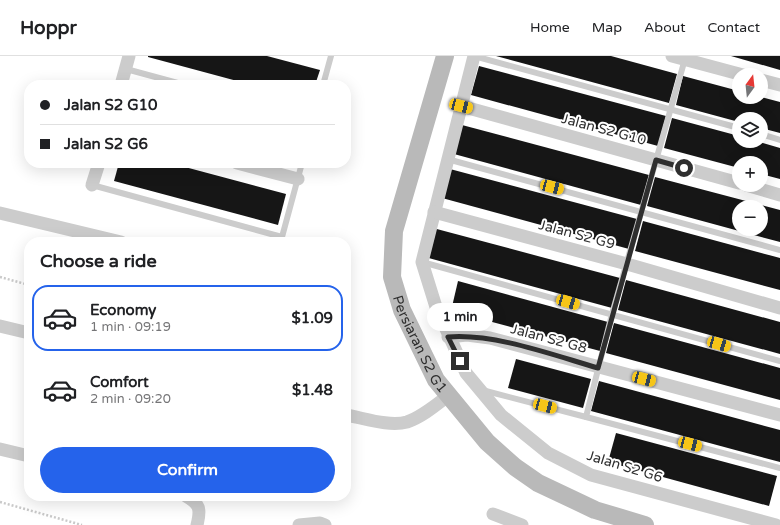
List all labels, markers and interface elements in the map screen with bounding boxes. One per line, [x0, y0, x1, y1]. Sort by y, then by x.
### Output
text: Hoppr [20, 17, 77, 39]
text: Home [530, 19, 570, 36]
text: Map [592, 19, 622, 36]
text: About [644, 19, 686, 36]
text: Contact [708, 19, 760, 36]
north arrow [732, 68, 768, 104]
map controls [732, 68, 768, 236]
text: Jalan S2 G10 [64, 96, 157, 114]
car [448, 97, 474, 115]
street label: Jalan S2 G10 [560, 110, 648, 149]
button: layers [732, 112, 768, 148]
text: Jalan S2 G6 [64, 135, 148, 153]
button: + [732, 156, 768, 192]
route start [675, 159, 693, 177]
car [539, 178, 565, 196]
button: − [732, 200, 768, 236]
street label: Jalan S2 G9 [537, 216, 617, 253]
text: Choose a ride [40, 250, 157, 272]
street label: Persiaran S2 G1 [389, 293, 451, 396]
car [555, 293, 581, 311]
icon: car [42, 300, 78, 336]
text: Economy [90, 301, 156, 319]
callout: 1 min [427, 303, 493, 331]
text: $1.09 [292, 309, 333, 327]
text: 1 min [443, 309, 477, 325]
text: 1 min · 09:19 [90, 319, 171, 335]
street label: Jalan S2 G8 [509, 320, 589, 357]
car [706, 335, 732, 353]
route end [451, 352, 469, 370]
car [631, 370, 657, 388]
icon: car [42, 372, 78, 408]
text: Comfort [90, 373, 149, 391]
text: $1.48 [292, 381, 333, 399]
text: 2 min · 09:20 [90, 391, 171, 407]
car [532, 397, 558, 415]
car [677, 435, 703, 453]
button: Confirm [40, 447, 335, 493]
street label: Jalan S2 G6 [585, 447, 665, 486]

